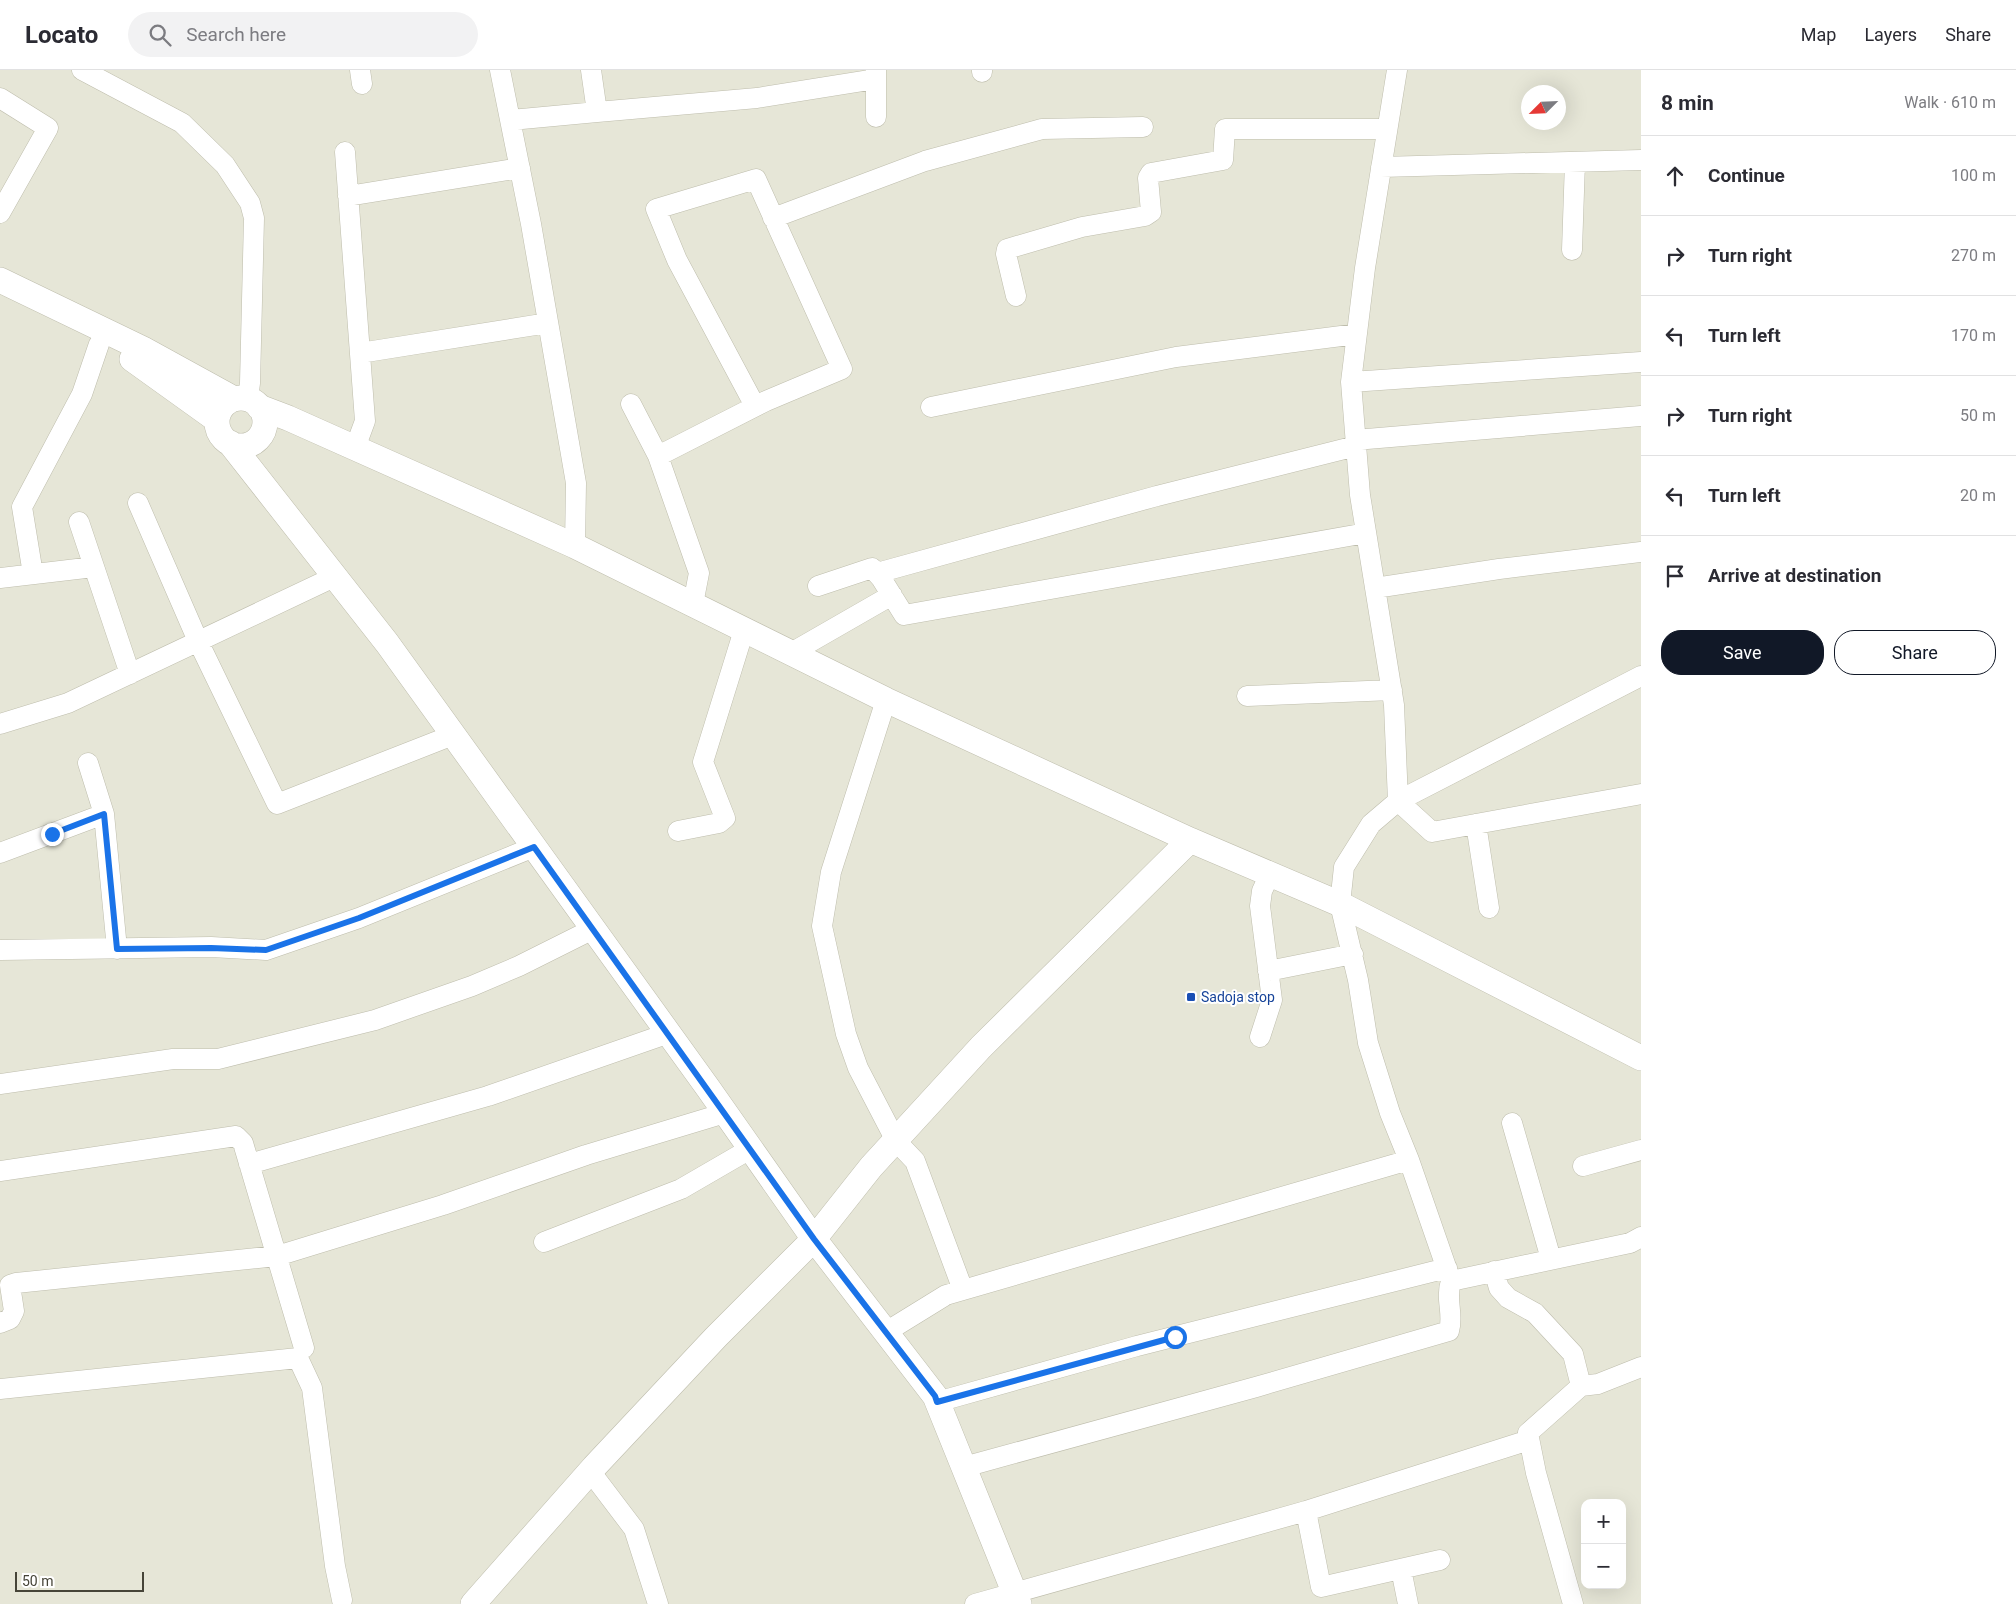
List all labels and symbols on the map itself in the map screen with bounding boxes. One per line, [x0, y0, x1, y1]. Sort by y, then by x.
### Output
north arrow [1521, 85, 1566, 130]
route end [41, 823, 64, 846]
place label: Sadoja stop [1201, 989, 1275, 1005]
marker: Sadoja stop [1185, 991, 1197, 1003]
route start [1164, 1326, 1187, 1349]
scale bar [15, 1569, 144, 1592]

